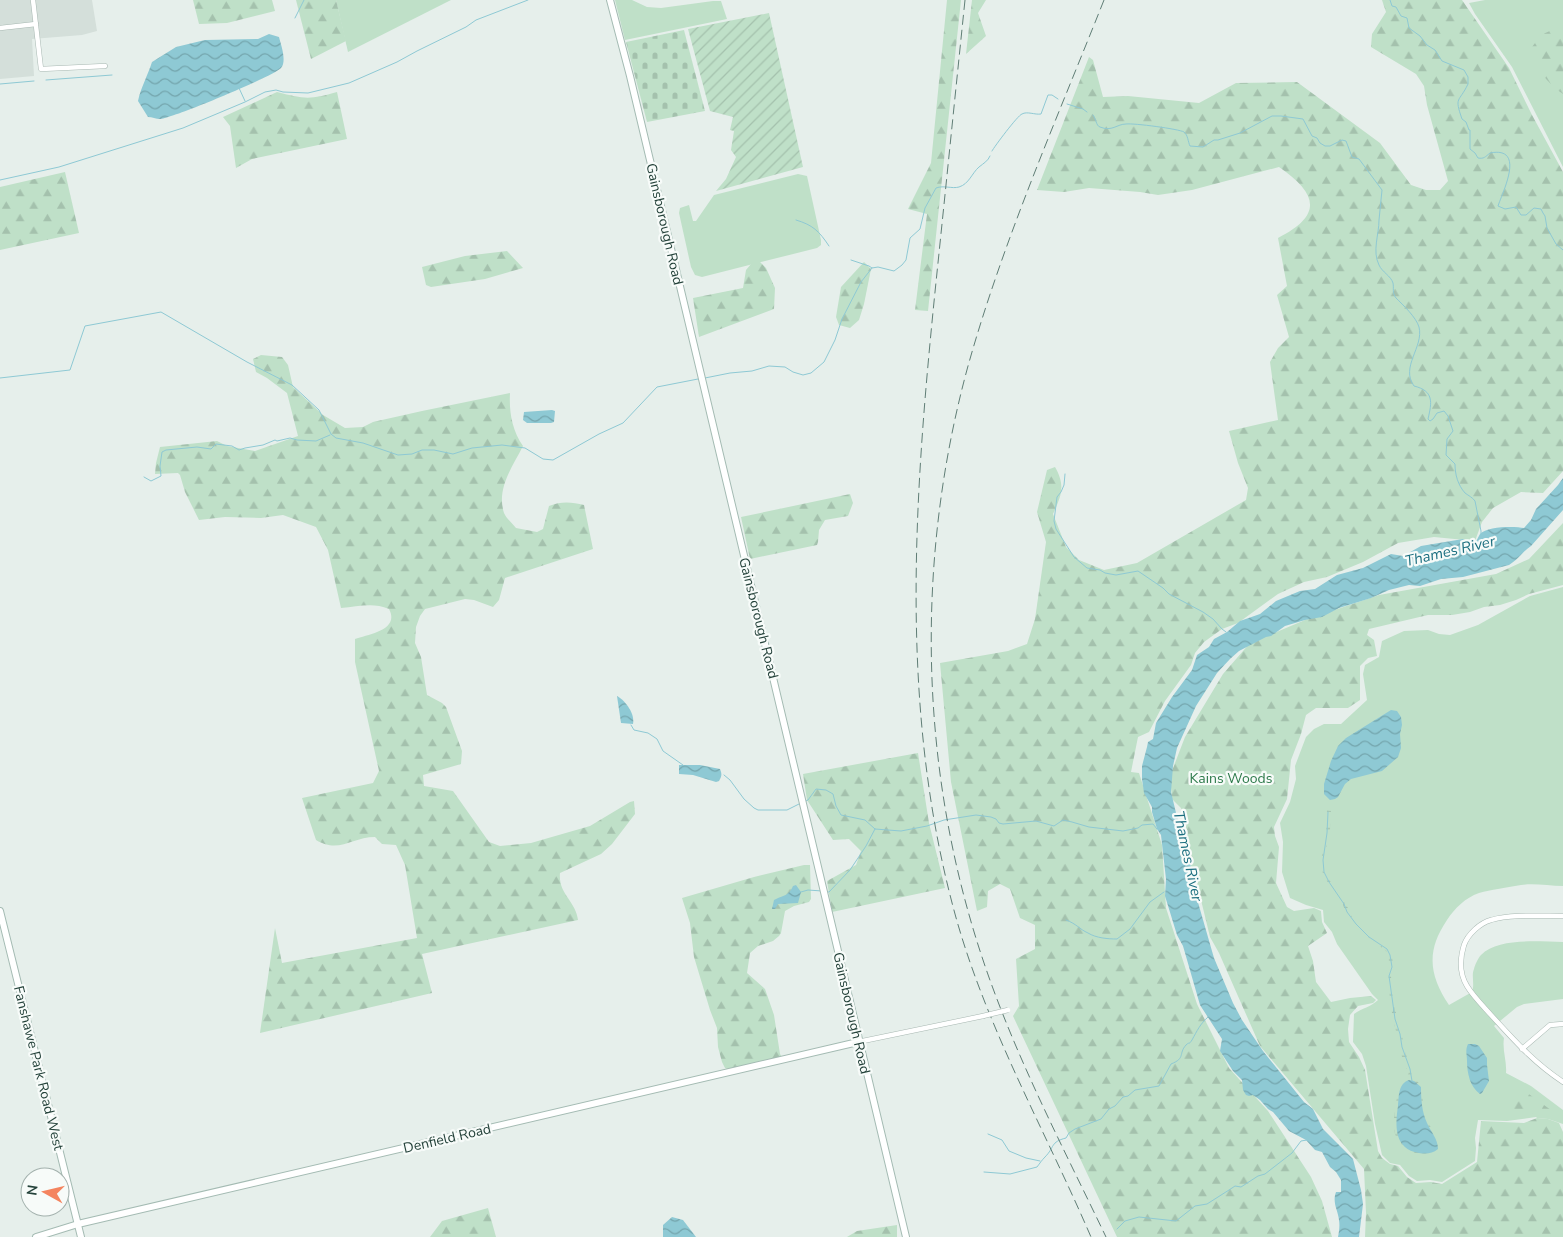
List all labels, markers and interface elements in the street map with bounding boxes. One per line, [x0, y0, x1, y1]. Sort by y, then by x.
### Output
street label: Gainsborough Road [641, 161, 688, 287]
water label: Thames River [1403, 531, 1498, 571]
street label: Gainsborough Road [734, 555, 783, 681]
park label: Kains Woods [1190, 769, 1273, 788]
water label: Thames River [1169, 809, 1207, 904]
street label: Gainsborough Road [828, 950, 875, 1076]
street label: Fanshawe Park Road West [9, 984, 68, 1152]
street label: Denfield Road [401, 1119, 493, 1158]
north arrow [20, 1167, 70, 1217]
text: N [22, 1184, 43, 1197]

